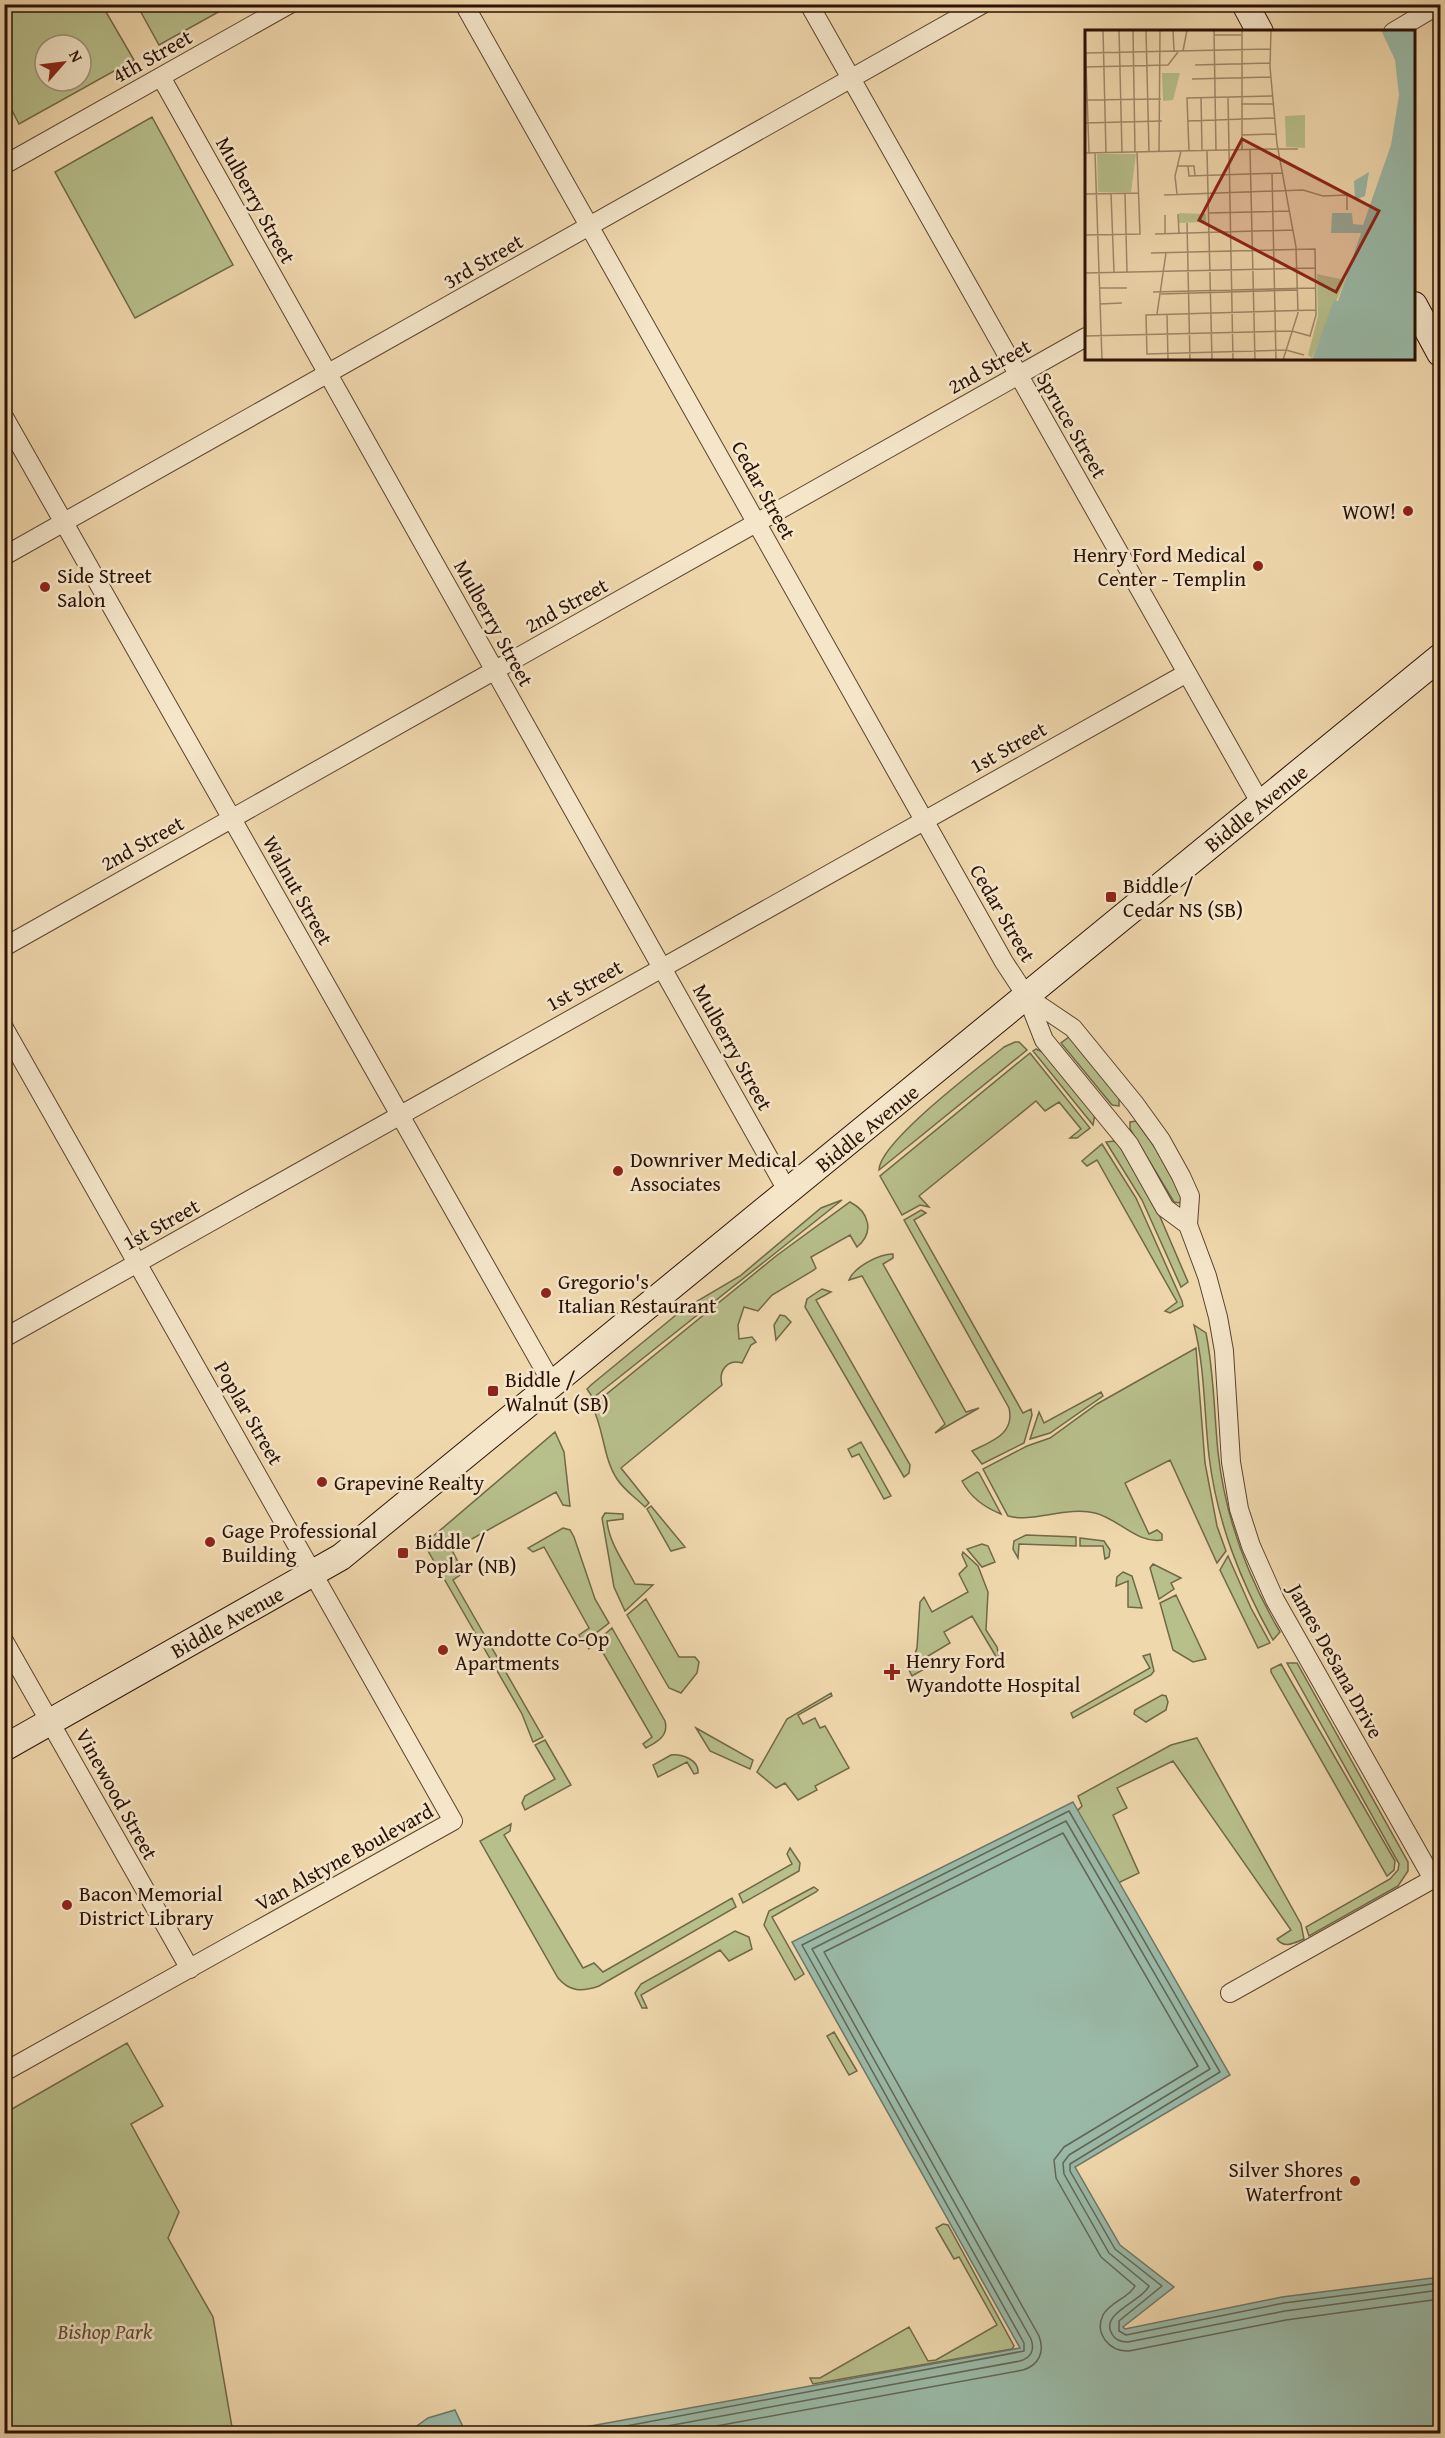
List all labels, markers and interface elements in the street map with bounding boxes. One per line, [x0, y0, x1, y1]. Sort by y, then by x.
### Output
street label: 4th Street [106, 21, 198, 91]
inset map [1085, 30, 1415, 360]
north arrow [33, 33, 93, 93]
text: N [63, 46, 89, 67]
street label: Mulberry Street [208, 131, 304, 270]
street label: 3rd Street [437, 225, 529, 296]
street label: 2nd Street [942, 330, 1037, 402]
street label: Spruce Street [1029, 366, 1115, 485]
street label: Cedar Street [724, 435, 804, 546]
place label: WOW! [1342, 496, 1396, 527]
marker: WOW! [1401, 504, 1415, 518]
place label: Henry Ford Medical Center - Templin [1073, 539, 1246, 594]
street label: Mulberry Street [446, 554, 542, 693]
marker: Henry Ford Medical Center - Templin [1251, 559, 1265, 573]
place label: Side Street Salon [57, 560, 153, 615]
street label: 2nd Street [519, 569, 614, 641]
marker: Side Street Salon [38, 580, 52, 594]
street label: 1st Street [964, 713, 1053, 781]
street label: Biddle Avenue [1198, 756, 1314, 859]
street label: 2nd Street [95, 807, 190, 879]
street label: Walnut Street [255, 829, 341, 951]
street label: Cedar Street [962, 858, 1044, 968]
place label: Biddle / Cedar NS (SB) [1123, 870, 1243, 925]
marker: Biddle / Cedar NS (SB) [1104, 890, 1118, 904]
street label: 1st Street [540, 951, 629, 1019]
street label: Mulberry Street [685, 978, 781, 1117]
street label: Biddle Avenue [809, 1076, 925, 1179]
place label: Downriver Medical Associates [630, 1144, 797, 1199]
marker: Downriver Medical Associates [611, 1164, 625, 1178]
street label: 1st Street [117, 1190, 206, 1258]
place label: Gregorio's Italian Restaurant [558, 1266, 717, 1321]
marker: Gregorio's Italian Restaurant [539, 1286, 553, 1300]
street label: Poplar Street [207, 1355, 292, 1471]
place label: Biddle / Walnut (SB) [505, 1364, 609, 1419]
marker: Biddle / Walnut (SB) [486, 1384, 500, 1398]
place label: Grapevine Realty [334, 1467, 485, 1498]
marker: Grapevine Realty [315, 1475, 329, 1489]
place label: Gage Professional Building [222, 1515, 377, 1570]
place label: Biddle / Poplar (NB) [415, 1526, 517, 1581]
marker: Gage Professional Building [203, 1535, 217, 1549]
marker: Biddle / Poplar (NB) [396, 1546, 410, 1560]
street label: James DeSana Drive [1279, 1575, 1392, 1744]
street label: Biddle Avenue [165, 1578, 289, 1666]
place label: Wyandotte Co-Op Apartments [455, 1623, 609, 1678]
marker: Wyandotte Co-Op Apartments [436, 1643, 450, 1657]
place label: Henry Ford Wyandotte Hospital [906, 1645, 1080, 1700]
marker: Henry Ford Wyandotte Hospital [883, 1663, 901, 1681]
street label: Vinewood Street [68, 1723, 166, 1866]
street label: Van Alstyne Boulevard [249, 1795, 439, 1919]
place label: Bacon Memorial District Library [79, 1878, 223, 1933]
marker: Bacon Memorial District Library [60, 1898, 74, 1912]
place label: Silver Shores Waterfront [1229, 2154, 1344, 2209]
marker: Silver Shores Waterfront [1348, 2174, 1362, 2188]
park label: Bishop Park [57, 2316, 153, 2347]

